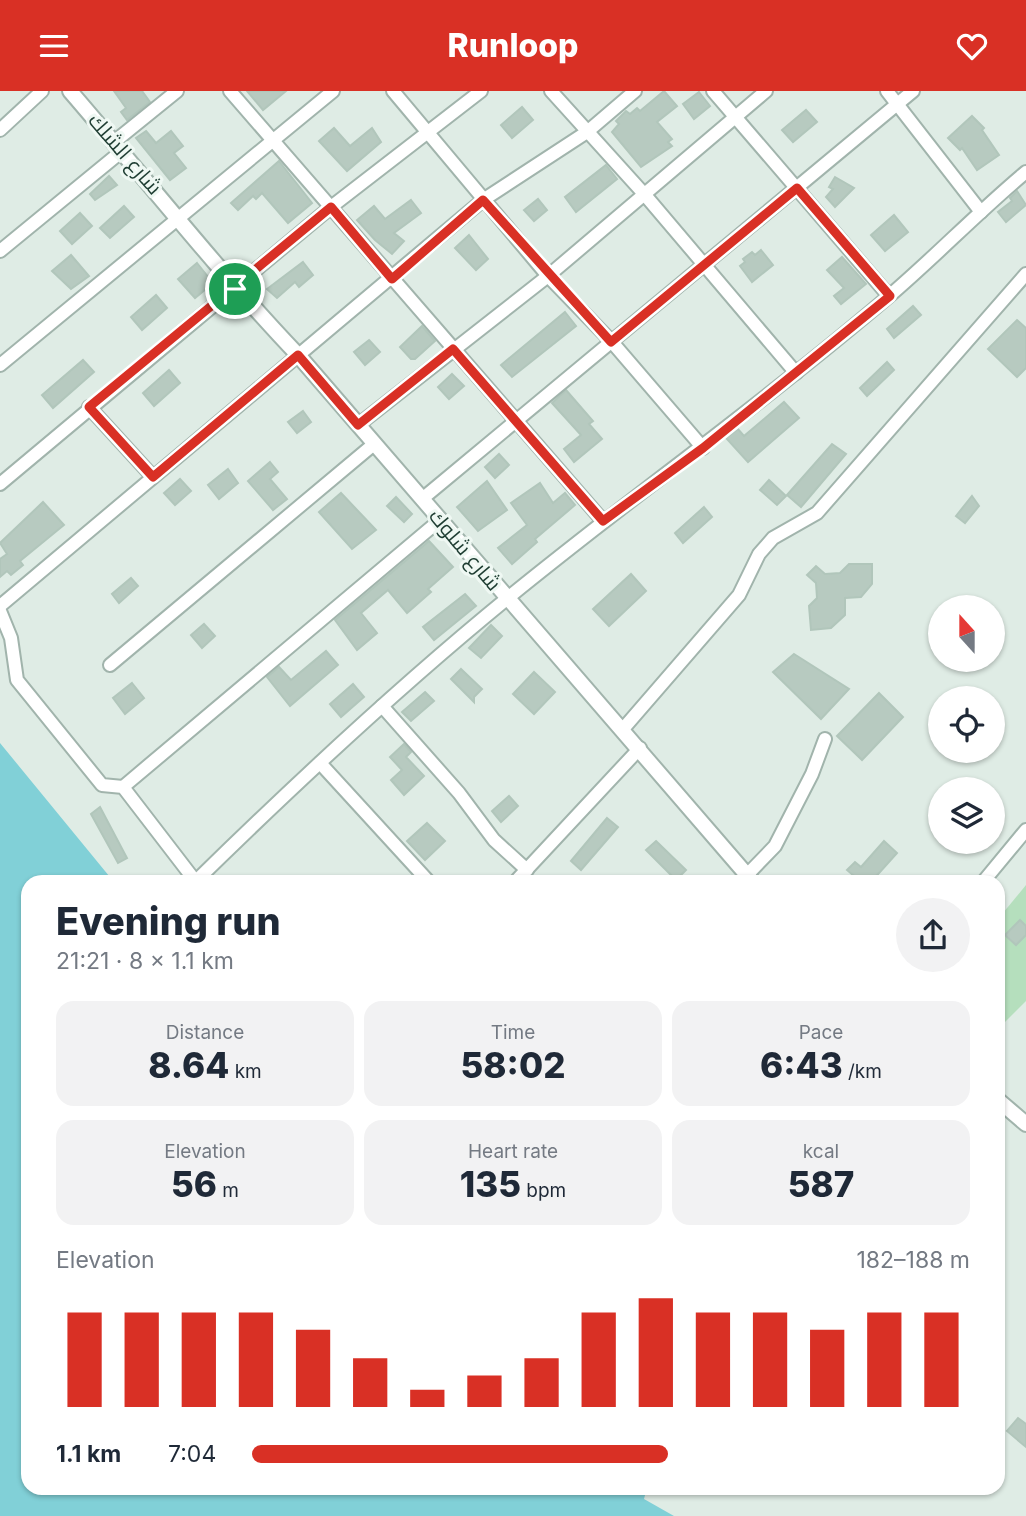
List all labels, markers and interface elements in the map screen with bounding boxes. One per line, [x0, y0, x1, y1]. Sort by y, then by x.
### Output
text: Runloop [448, 26, 578, 65]
icon: menu [35, 27, 73, 65]
icon: heart [953, 27, 991, 65]
street label: شارع الشلك [82, 108, 168, 201]
pin [205, 259, 265, 319]
icon: arrive [216, 270, 254, 308]
street label: شارع شلوك [422, 504, 507, 597]
north arrow [928, 595, 1004, 672]
map controls [928, 595, 1005, 854]
button: locate [928, 686, 1005, 763]
button: layers [928, 777, 1005, 854]
text: Evening run [56, 898, 281, 944]
button: share [896, 898, 970, 972]
text: 21:21 · 8 × 1.1 km [56, 947, 234, 975]
text: Distance [166, 1021, 244, 1044]
text: Time [491, 1021, 535, 1044]
text: Pace [799, 1021, 843, 1044]
text: 8.64 [148, 1044, 229, 1086]
text: 58:02 [461, 1044, 565, 1086]
text: 6:43 [760, 1044, 843, 1086]
text: km [229, 1060, 262, 1083]
text: /km [843, 1060, 882, 1083]
text: Elevation [164, 1140, 246, 1163]
text: Heart rate [468, 1140, 558, 1163]
text: kcal [803, 1140, 839, 1163]
text: 56 [171, 1163, 217, 1205]
text: 135 [460, 1163, 521, 1205]
text: 587 [788, 1163, 854, 1205]
text: m [217, 1179, 239, 1202]
text: bpm [521, 1179, 566, 1202]
text: Elevation [56, 1246, 155, 1274]
text: 182–188 m [856, 1246, 970, 1274]
text: 1.1 km [56, 1440, 121, 1468]
text: 7:04 [168, 1440, 216, 1468]

